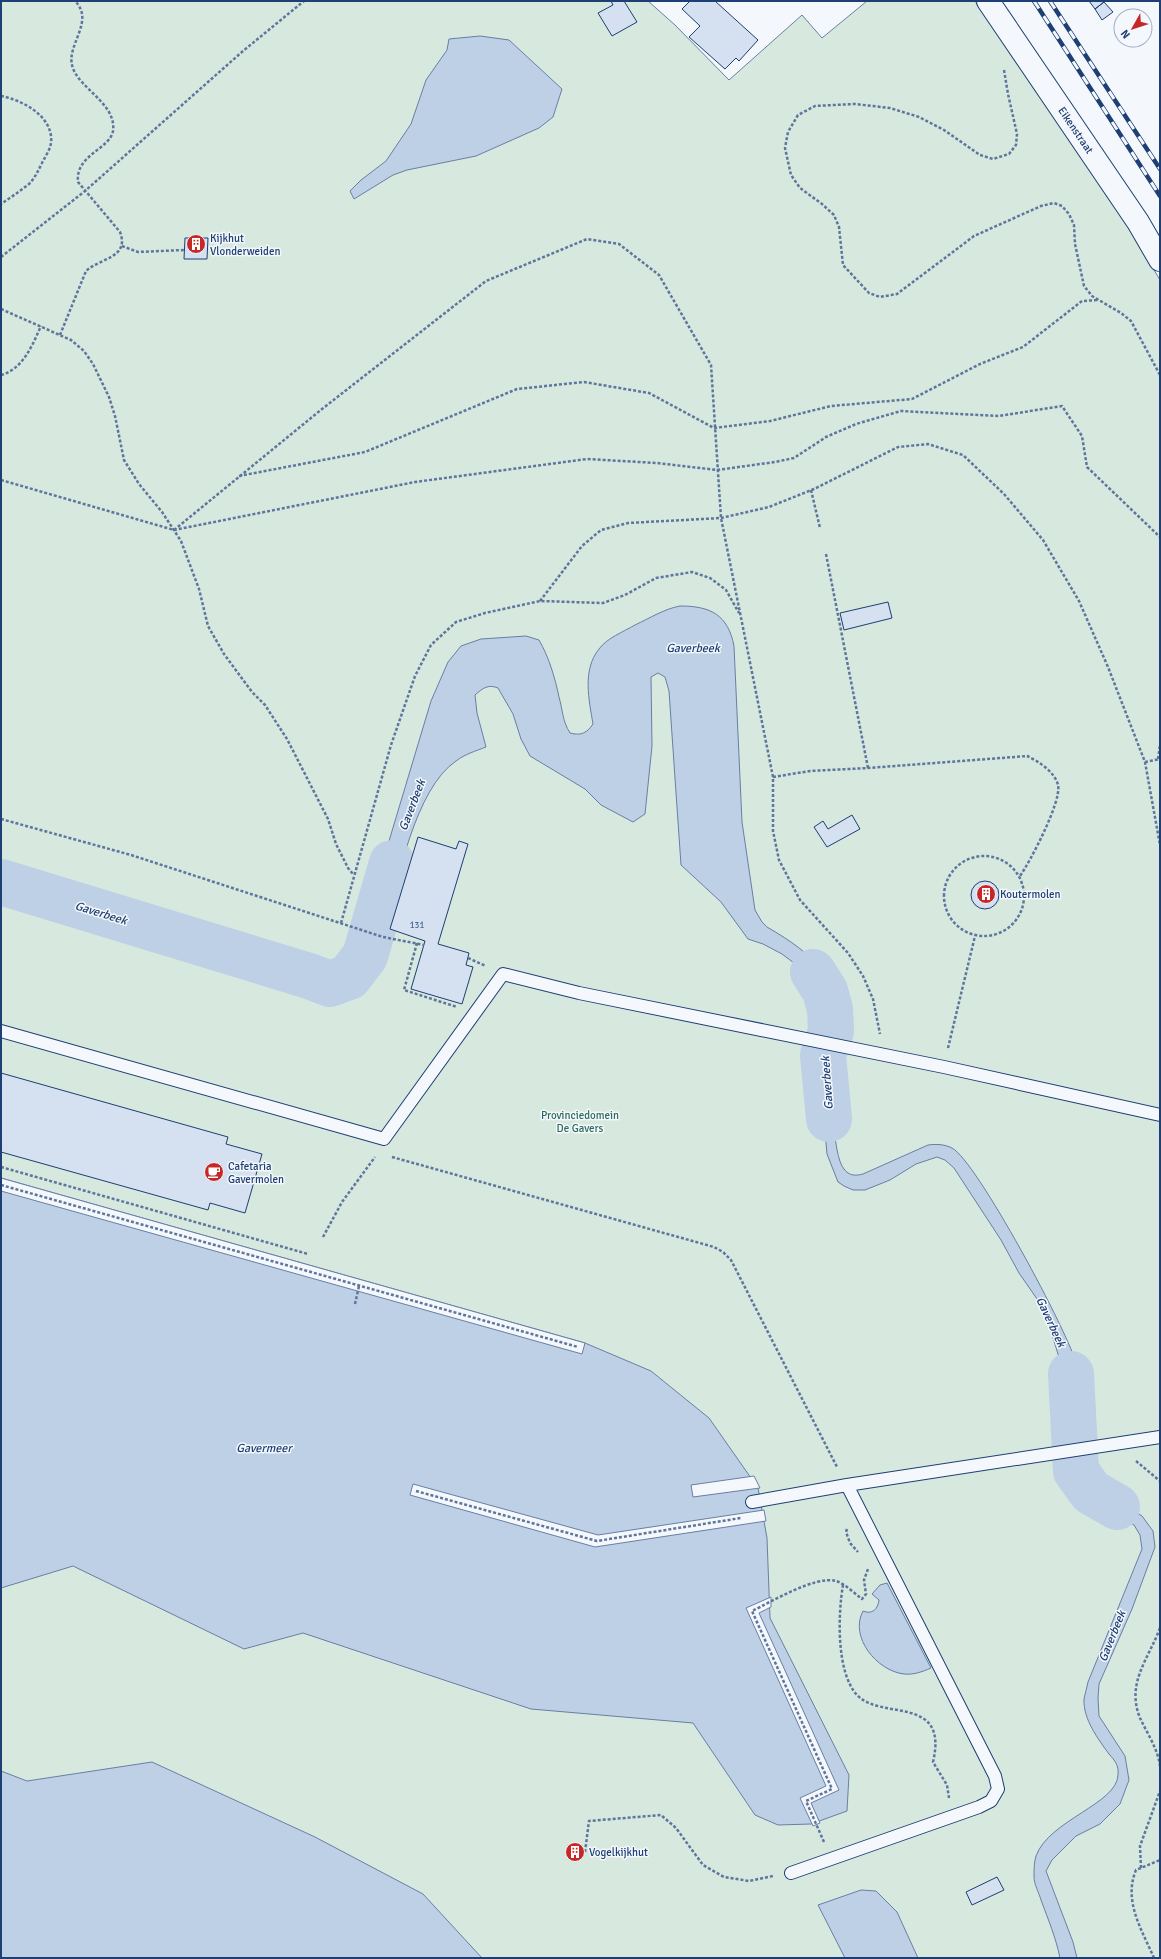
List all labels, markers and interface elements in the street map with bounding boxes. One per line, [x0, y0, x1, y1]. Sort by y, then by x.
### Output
north arrow [1113, 8, 1153, 48]
text: N [1118, 27, 1133, 41]
street label: Eikenstraat [1055, 104, 1096, 156]
place label: Kijkhut Vlonderweiden [210, 232, 280, 258]
building icon: Kijkhut Vlonderweiden [185, 233, 207, 255]
water label: Gaverbeek [666, 641, 721, 656]
water label: Gaverbeek [396, 777, 429, 833]
building icon: Koutermolen [975, 883, 997, 905]
place label: Koutermolen [1000, 888, 1061, 901]
water label: Gaverbeek [73, 898, 130, 929]
house number: 131 [410, 920, 424, 931]
water label: Gaverbeek [818, 1055, 837, 1110]
park label: Provinciedomein De Gavers [541, 1109, 619, 1135]
place label: Cafetaria Gavermolen [228, 1160, 284, 1186]
cafe icon: Cafetaria Gavermolen [203, 1161, 225, 1183]
water label: Gaverbeek [1032, 1295, 1069, 1351]
water label: Gavermeer [236, 1441, 293, 1456]
water label: Gaverbeek [1095, 1608, 1130, 1664]
building icon: Vogelkijkhut [564, 1841, 586, 1863]
place label: Vogelkijkhut [589, 1846, 648, 1859]

